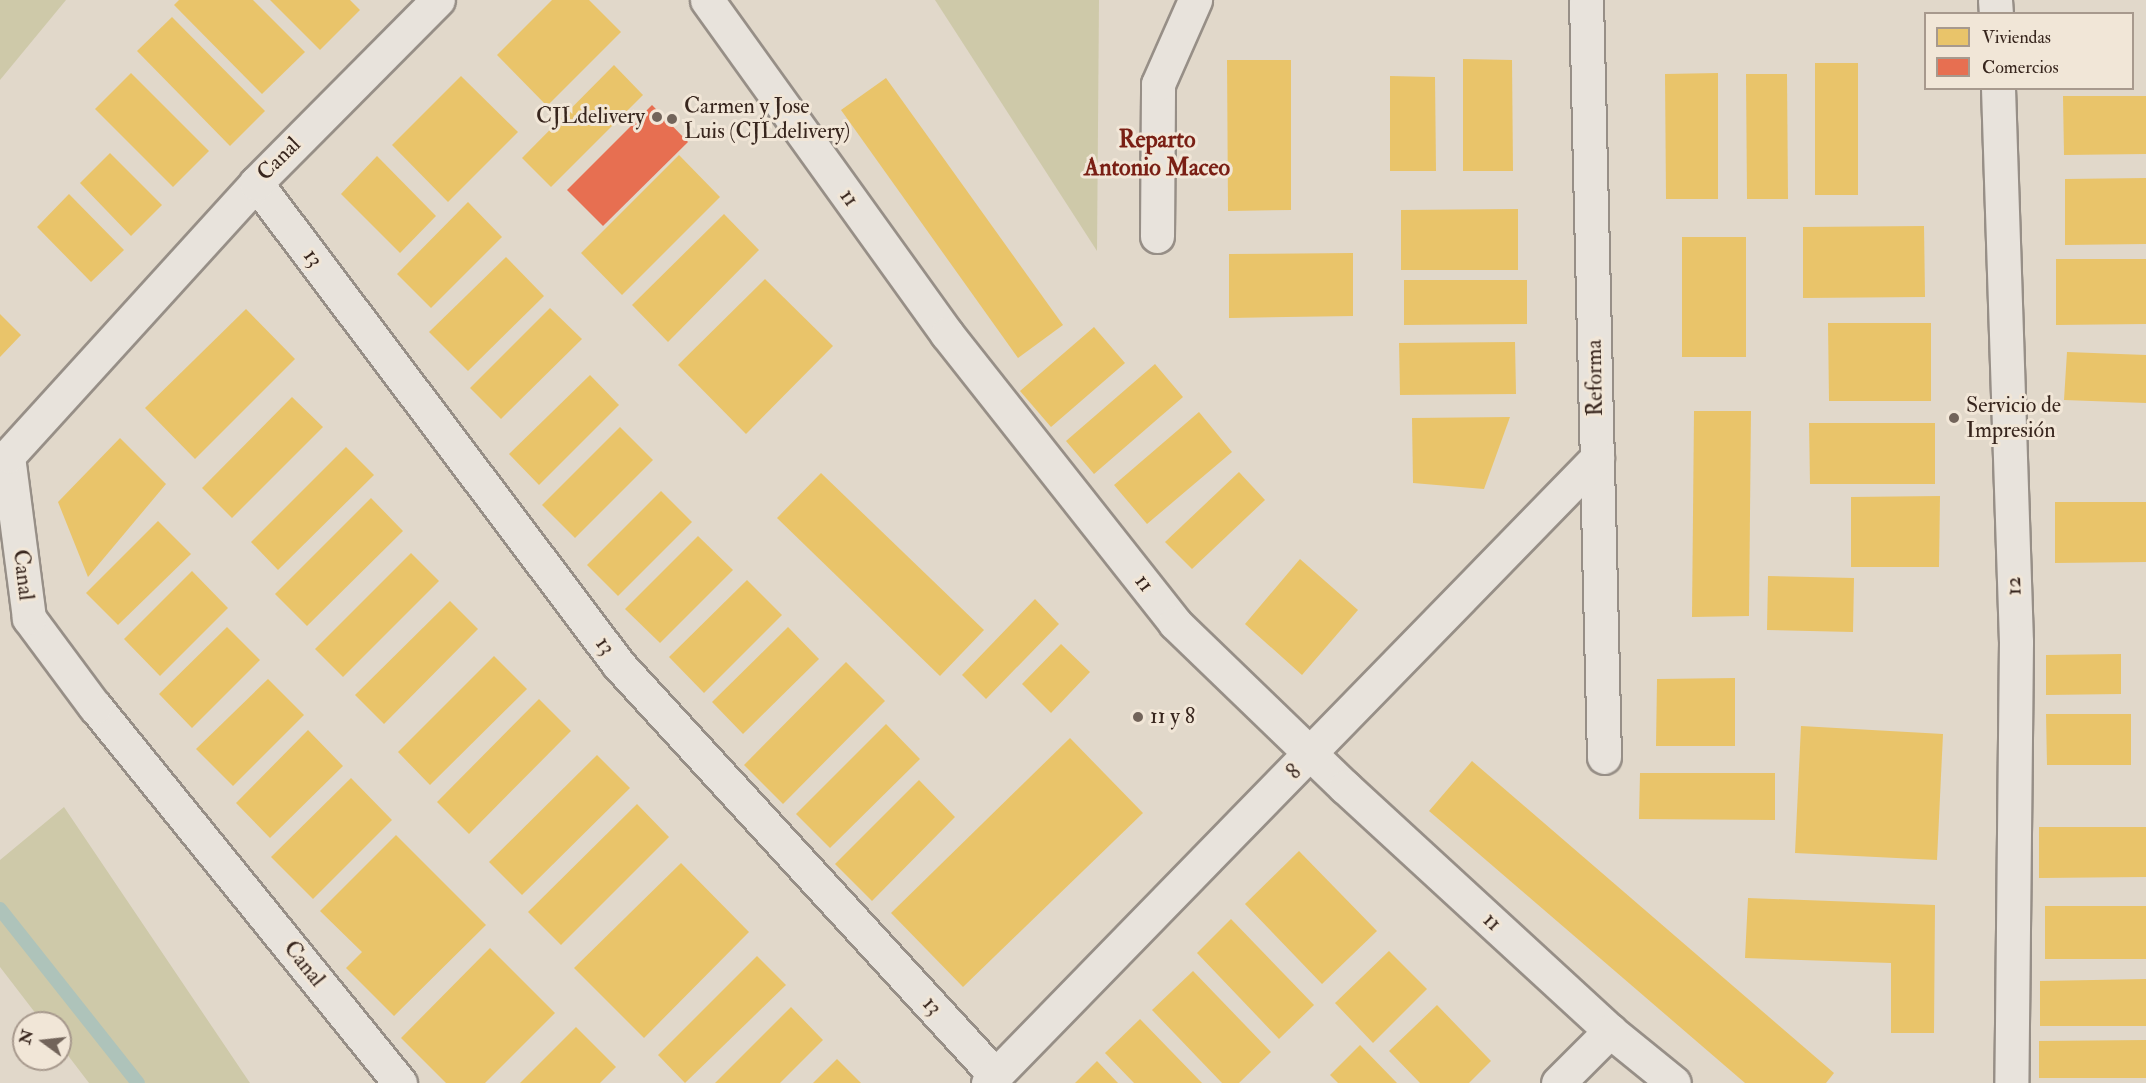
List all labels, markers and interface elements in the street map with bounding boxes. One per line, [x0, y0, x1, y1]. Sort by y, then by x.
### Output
legend [1924, 12, 2134, 90]
text: Viviendas [1982, 26, 2051, 49]
text: Comercios [1982, 56, 2059, 79]
place label: Carmen y Jose Luis (CJLdelivery) [684, 93, 850, 144]
place label: CJLdelivery [536, 104, 645, 130]
marker: CJLdelivery [650, 110, 664, 124]
marker: Carmen y Jose Luis (CJLdelivery) [665, 112, 679, 126]
district label: Reparto Antonio Maceo [1084, 126, 1230, 182]
street label: Canal [252, 132, 306, 186]
street label: 11 [834, 184, 864, 212]
street label: 13 [298, 244, 328, 272]
street label: Reforma [1581, 339, 1609, 417]
place label: Servicio de Impresión [1966, 392, 2061, 444]
marker: Servicio de Impresión [1947, 411, 1961, 425]
street label: Canal [7, 548, 39, 602]
street label: 11 [1129, 569, 1159, 597]
street label: 12 [2000, 576, 2028, 596]
street label: 13 [590, 632, 620, 660]
place label: 11 y 8 [1150, 704, 1195, 730]
marker: 11 y 8 [1131, 710, 1145, 724]
street label: 8 [1281, 759, 1307, 785]
street label: 11 [1477, 907, 1507, 937]
street label: Canal [278, 936, 330, 992]
street label: 13 [917, 991, 947, 1021]
north arrow [12, 1011, 72, 1071]
text: N [15, 1027, 38, 1046]

